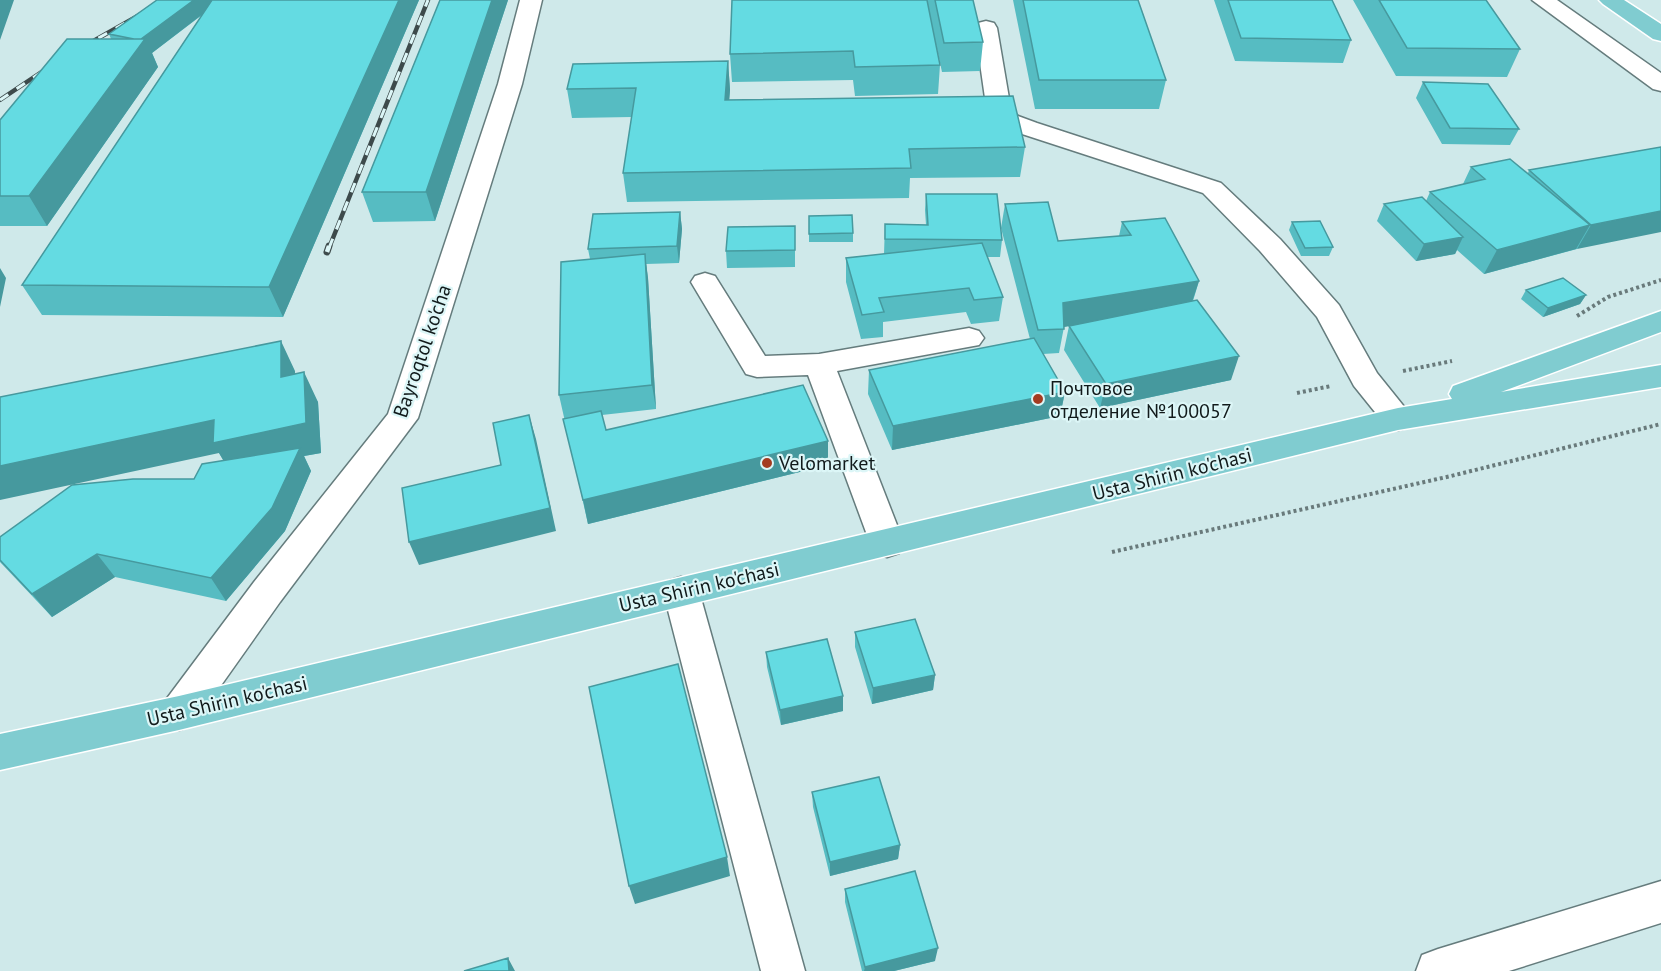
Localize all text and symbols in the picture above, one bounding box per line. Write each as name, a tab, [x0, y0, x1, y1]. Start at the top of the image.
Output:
street label: Bayroqtol ko'cha	[387, 281, 457, 421]
place label: Почтовое отделение №100057	[1050, 375, 1232, 424]
marker: Почтовое отделение №100057	[1031, 392, 1045, 406]
street label: Usta Shirin ko'chasi	[1089, 442, 1255, 506]
place label: Velomarket	[778, 450, 875, 476]
marker: Velomarket	[760, 456, 774, 470]
street label: Usta Shirin ko'chasi	[616, 556, 782, 618]
street label: Usta Shirin ko'chasi	[144, 670, 310, 732]

